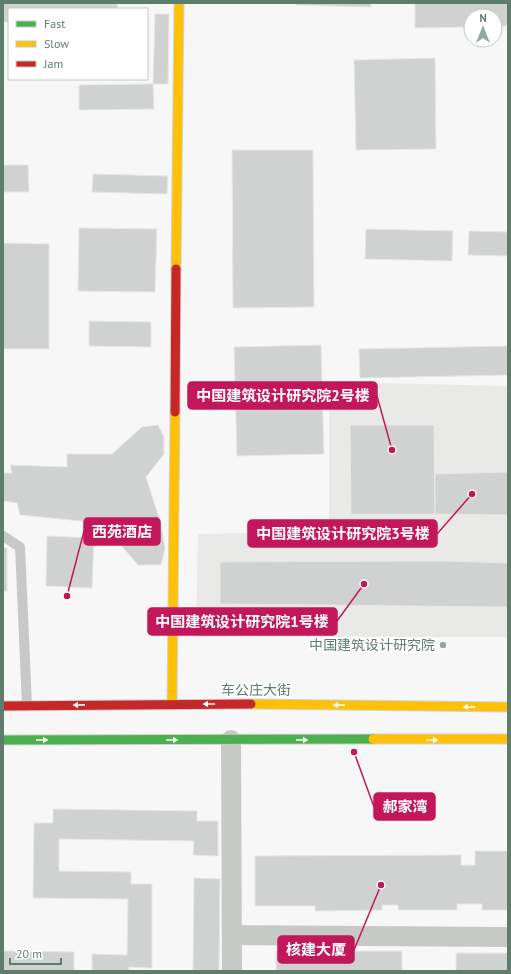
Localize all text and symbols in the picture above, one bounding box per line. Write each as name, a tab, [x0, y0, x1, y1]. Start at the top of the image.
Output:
legend	[8, 8, 148, 80]
north arrow	[463, 8, 503, 48]
text: N	[479, 11, 487, 25]
text: Fast	[44, 16, 65, 31]
text: Slow	[44, 36, 69, 51]
text: Jam	[43, 56, 63, 71]
callout: 中国建筑设计研究院2号楼	[188, 382, 377, 409]
text: 中国建筑设计研究院2号楼	[196, 386, 370, 405]
callout: 西苑酒店	[84, 518, 160, 545]
callout: 中国建筑设计研究院3号楼	[248, 520, 437, 547]
text: 西苑酒店	[92, 522, 152, 541]
text: 中国建筑设计研究院3号楼	[256, 524, 430, 543]
callout: 中国建筑设计研究院1号楼	[148, 608, 337, 635]
text: 中国建筑设计研究院1号楼	[155, 612, 329, 631]
place label: 中国建筑设计研究院	[309, 636, 435, 654]
marker: 中国建筑设计研究院	[438, 640, 448, 650]
street label: 车公庄大街	[221, 681, 291, 699]
one-way arrow	[202, 701, 215, 707]
one-way arrow	[72, 702, 85, 708]
one-way arrow	[332, 702, 345, 708]
one-way arrow	[462, 704, 475, 710]
one-way arrow	[36, 737, 49, 743]
one-way arrow	[166, 737, 179, 743]
one-way arrow	[296, 737, 309, 743]
one-way arrow	[426, 737, 439, 743]
callout: 郝家湾	[374, 793, 435, 820]
text: 郝家湾	[382, 797, 428, 816]
callout: 核建大厦	[278, 936, 354, 963]
scale bar	[10, 940, 61, 966]
text: 核建大厦	[286, 940, 346, 959]
text: 20 m	[16, 946, 42, 961]

